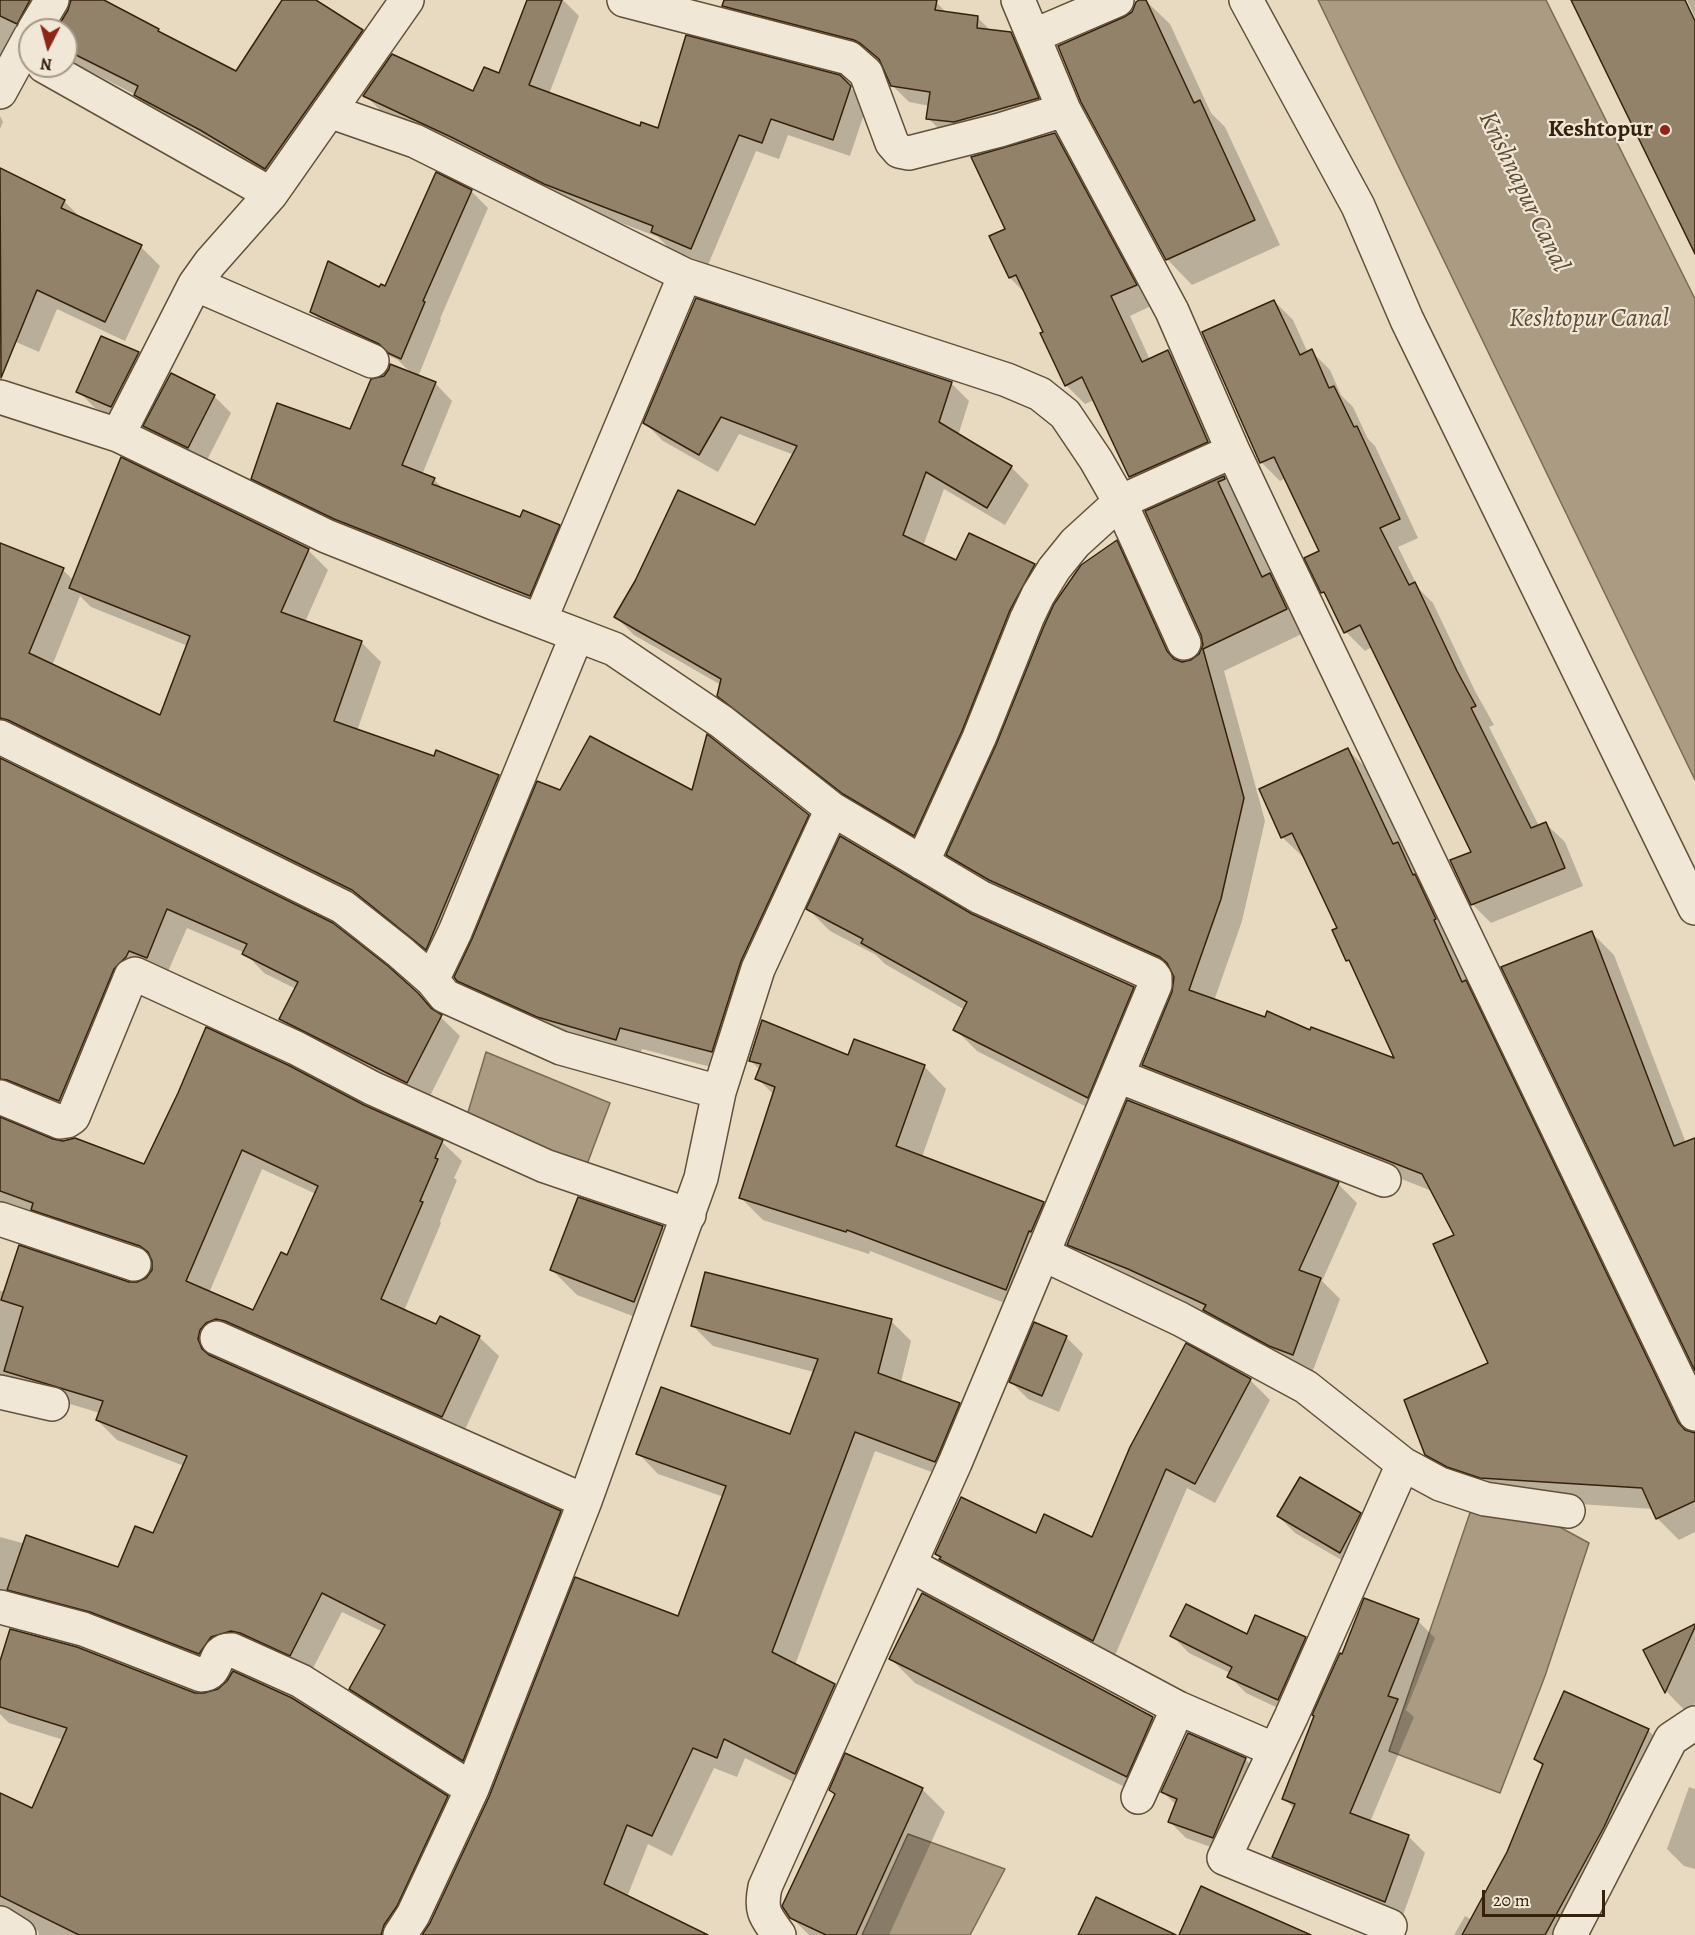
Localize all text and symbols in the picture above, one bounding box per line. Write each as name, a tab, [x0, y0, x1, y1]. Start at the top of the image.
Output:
north arrow	[18, 18, 78, 78]
text: N	[39, 52, 53, 75]
water label: Krishnapur Canal	[1471, 107, 1575, 277]
place label: Keshtopur	[1548, 116, 1653, 144]
marker: Keshtopur	[1658, 123, 1672, 137]
water label: Keshtopur Canal	[1509, 304, 1669, 336]
scale bar	[1485, 1878, 1608, 1916]
text: 20 m	[1493, 1888, 1530, 1912]

